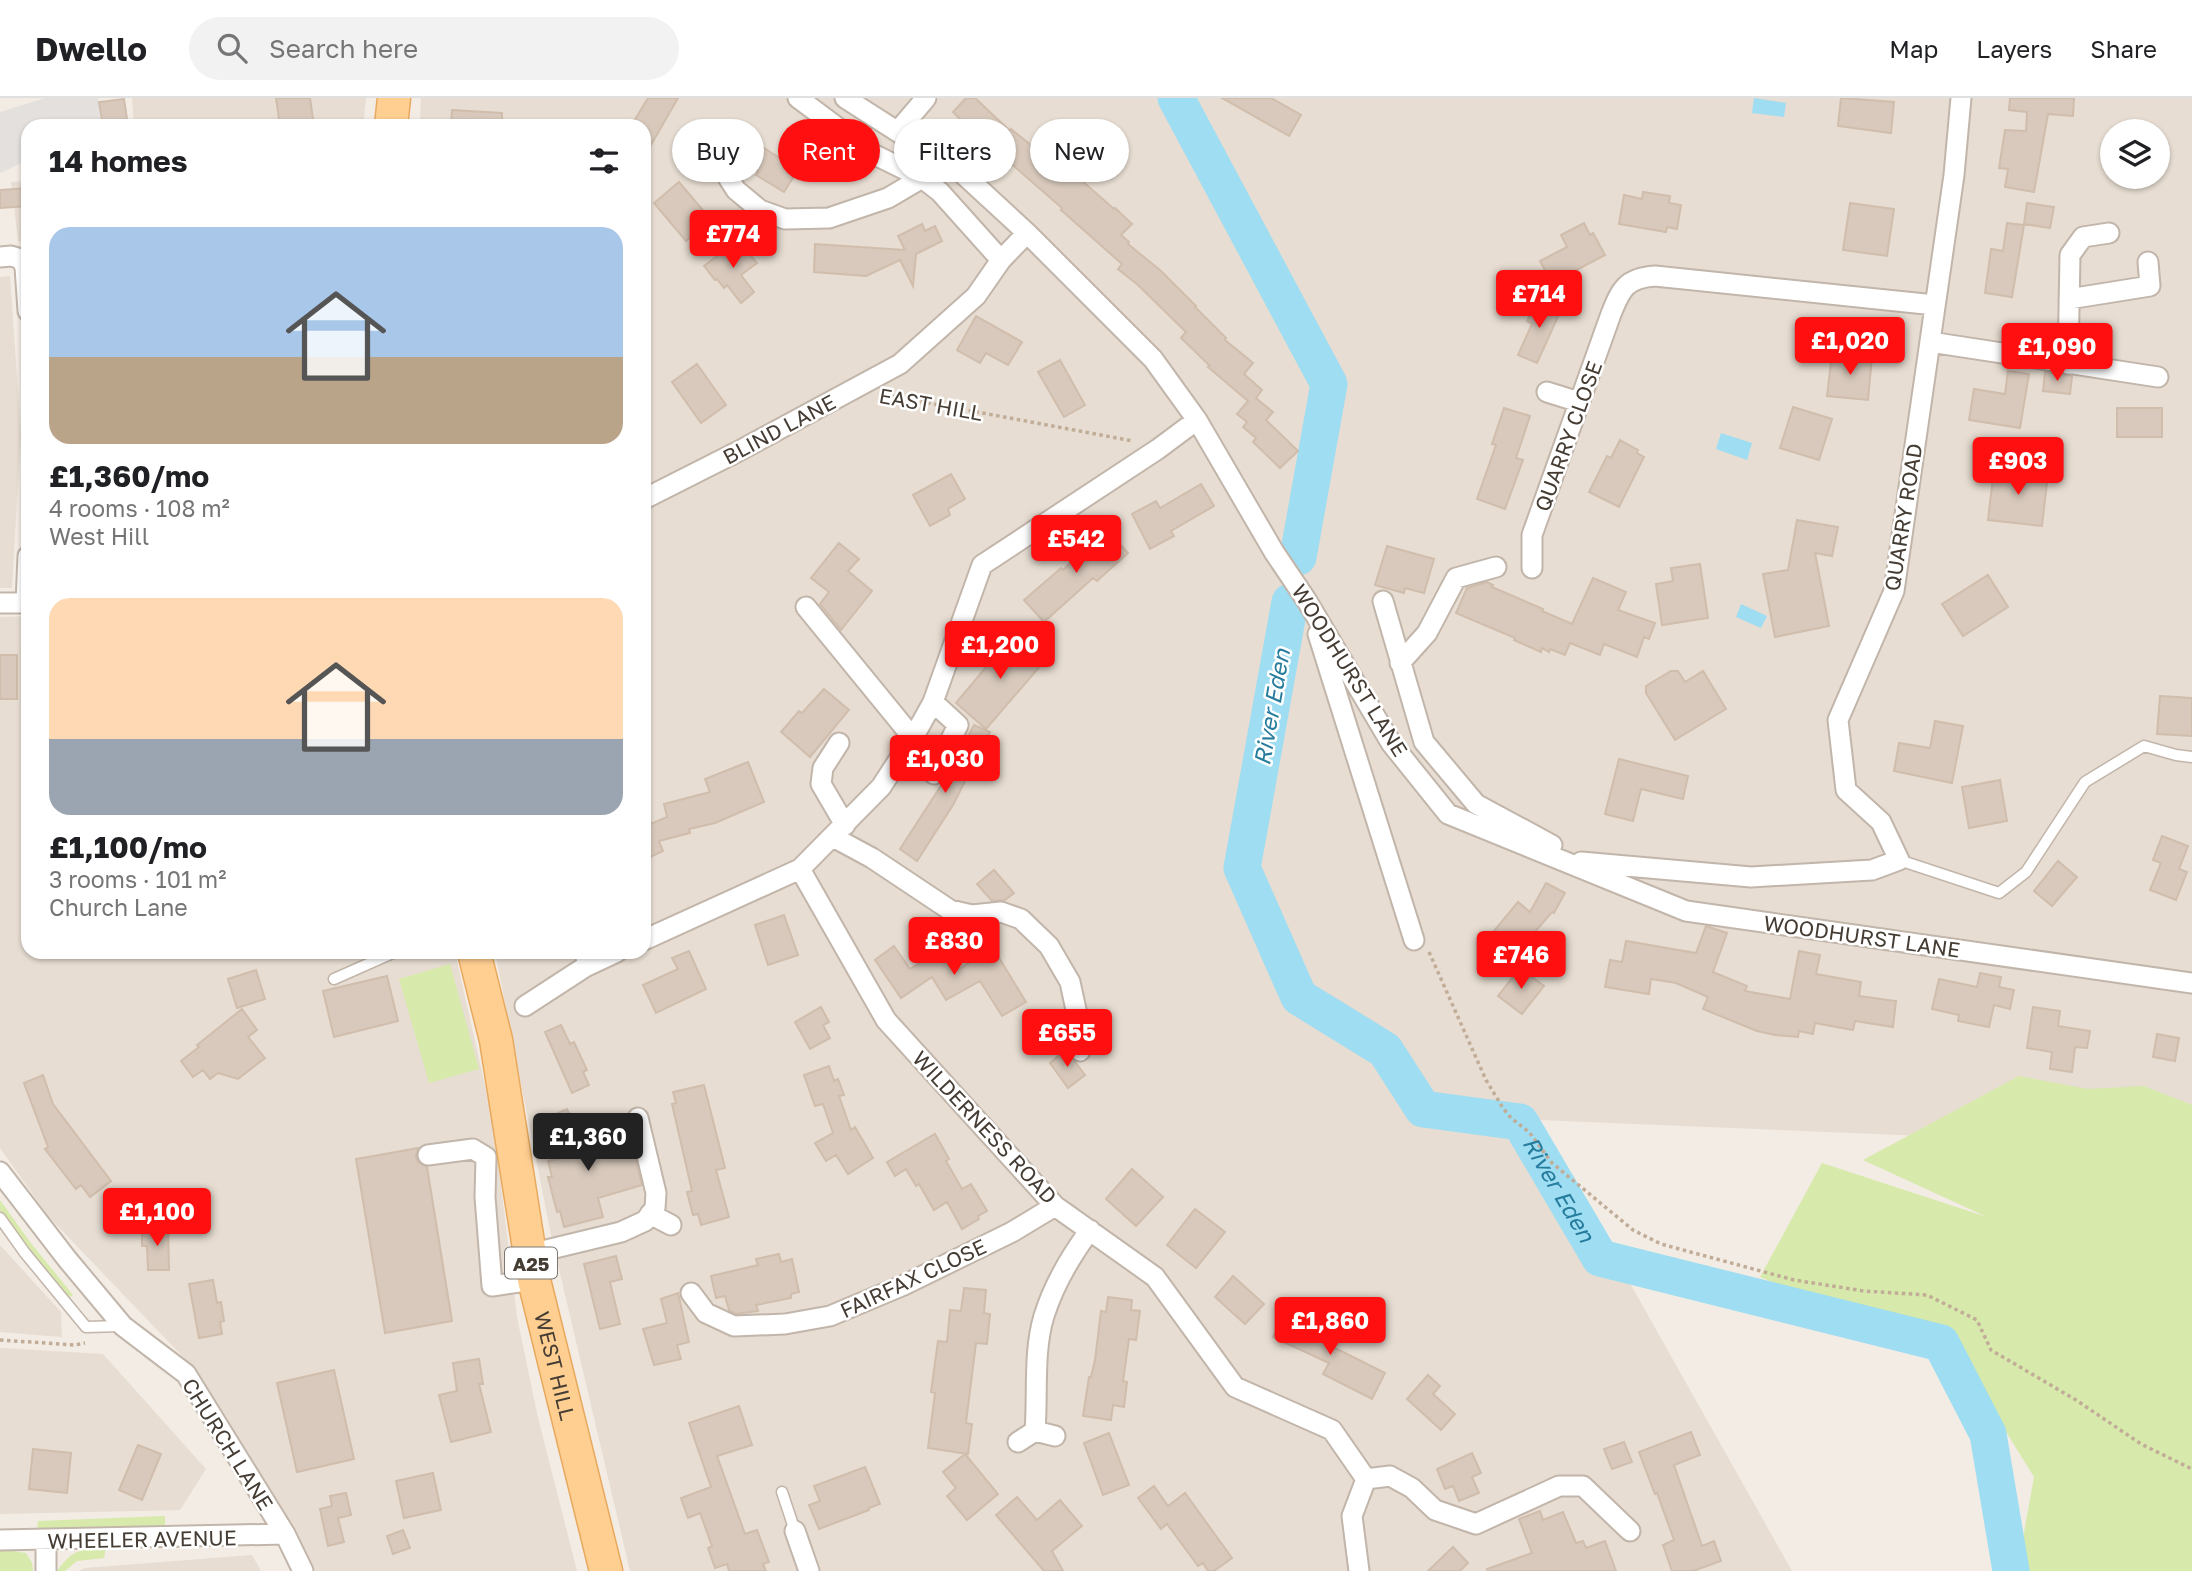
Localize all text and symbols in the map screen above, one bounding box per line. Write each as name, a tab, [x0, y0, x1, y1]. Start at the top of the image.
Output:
search box	[189, 17, 679, 80]
text: Dwello	[35, 29, 147, 68]
icon: search	[213, 29, 251, 67]
text: Search here	[269, 33, 418, 64]
text: Map	[1889, 34, 1938, 63]
text: Layers	[1976, 34, 2052, 63]
text: Share	[2090, 34, 2157, 63]
chip: Buy	[672, 119, 764, 182]
chip: Rent	[778, 119, 880, 182]
chip: Filters	[894, 119, 1016, 182]
chip: New	[1030, 119, 1129, 182]
map controls	[2100, 119, 2170, 189]
button: layers	[2100, 119, 2170, 189]
icon: filters	[585, 142, 623, 180]
text: 14 homes	[49, 143, 188, 179]
pin: £774	[692, 211, 774, 270]
text: £774	[706, 219, 760, 247]
pin: £714	[1498, 271, 1580, 330]
icon: home	[273, 273, 399, 399]
text: £714	[1512, 279, 1566, 307]
pin: £1,020	[1793, 317, 1907, 377]
pin: £1,090	[2000, 324, 2114, 383]
text: £1,020	[1811, 326, 1889, 354]
text: £1,090	[2018, 332, 2096, 360]
street label: QUARRY CLOSE	[1529, 357, 1607, 515]
street label: EAST HILL	[877, 382, 985, 426]
street label: BLIND LANE	[718, 388, 840, 470]
pin: £903	[1977, 438, 2059, 497]
street label: QUARRY ROAD	[1878, 441, 1928, 593]
text: £903	[1989, 446, 2047, 474]
text: £1,360/mo	[49, 458, 209, 494]
text: 4 rooms · 108 m²	[49, 494, 230, 522]
pin: £542	[1035, 516, 1117, 575]
text: West Hill	[49, 522, 149, 550]
text: £542	[1047, 524, 1105, 552]
street label: WOODHURST LANE	[1286, 579, 1414, 761]
pin: £1,200	[943, 622, 1057, 681]
text: £1,200	[961, 630, 1039, 658]
icon: home	[273, 644, 399, 770]
water label: River Eden	[1247, 646, 1295, 767]
pin: £1,030	[888, 736, 1002, 795]
text: £1,030	[906, 744, 984, 772]
text: £1,100/mo	[49, 829, 207, 865]
text: 3 rooms · 101 m²	[49, 865, 226, 893]
text: Church Lane	[49, 893, 188, 921]
street label: WOODHURST LANE	[1762, 909, 1962, 963]
pin: £830	[913, 918, 995, 977]
text: £830	[925, 926, 983, 954]
pin: £746	[1480, 932, 1562, 991]
text: £746	[1493, 940, 1549, 968]
pin: £655	[1026, 1010, 1108, 1069]
text: £655	[1038, 1018, 1096, 1046]
street label: WILDERNESS ROAD	[907, 1045, 1063, 1209]
pin: £1,360	[531, 1114, 645, 1173]
text: £1,360	[549, 1122, 627, 1150]
water label: River Eden	[1517, 1131, 1602, 1247]
pin: £1,100	[100, 1188, 214, 1248]
text: £1,100	[119, 1197, 195, 1225]
street label: FAIRFAX CLOSE	[836, 1233, 990, 1323]
road number: A25	[505, 1247, 557, 1278]
pin: £1,860	[1273, 1298, 1387, 1357]
text: £1,860	[1291, 1306, 1369, 1334]
street label: WEST HILL	[529, 1309, 581, 1423]
street label: CHURCH LANE	[177, 1373, 279, 1515]
street label: WHEELER AVENUE	[47, 1524, 237, 1554]

